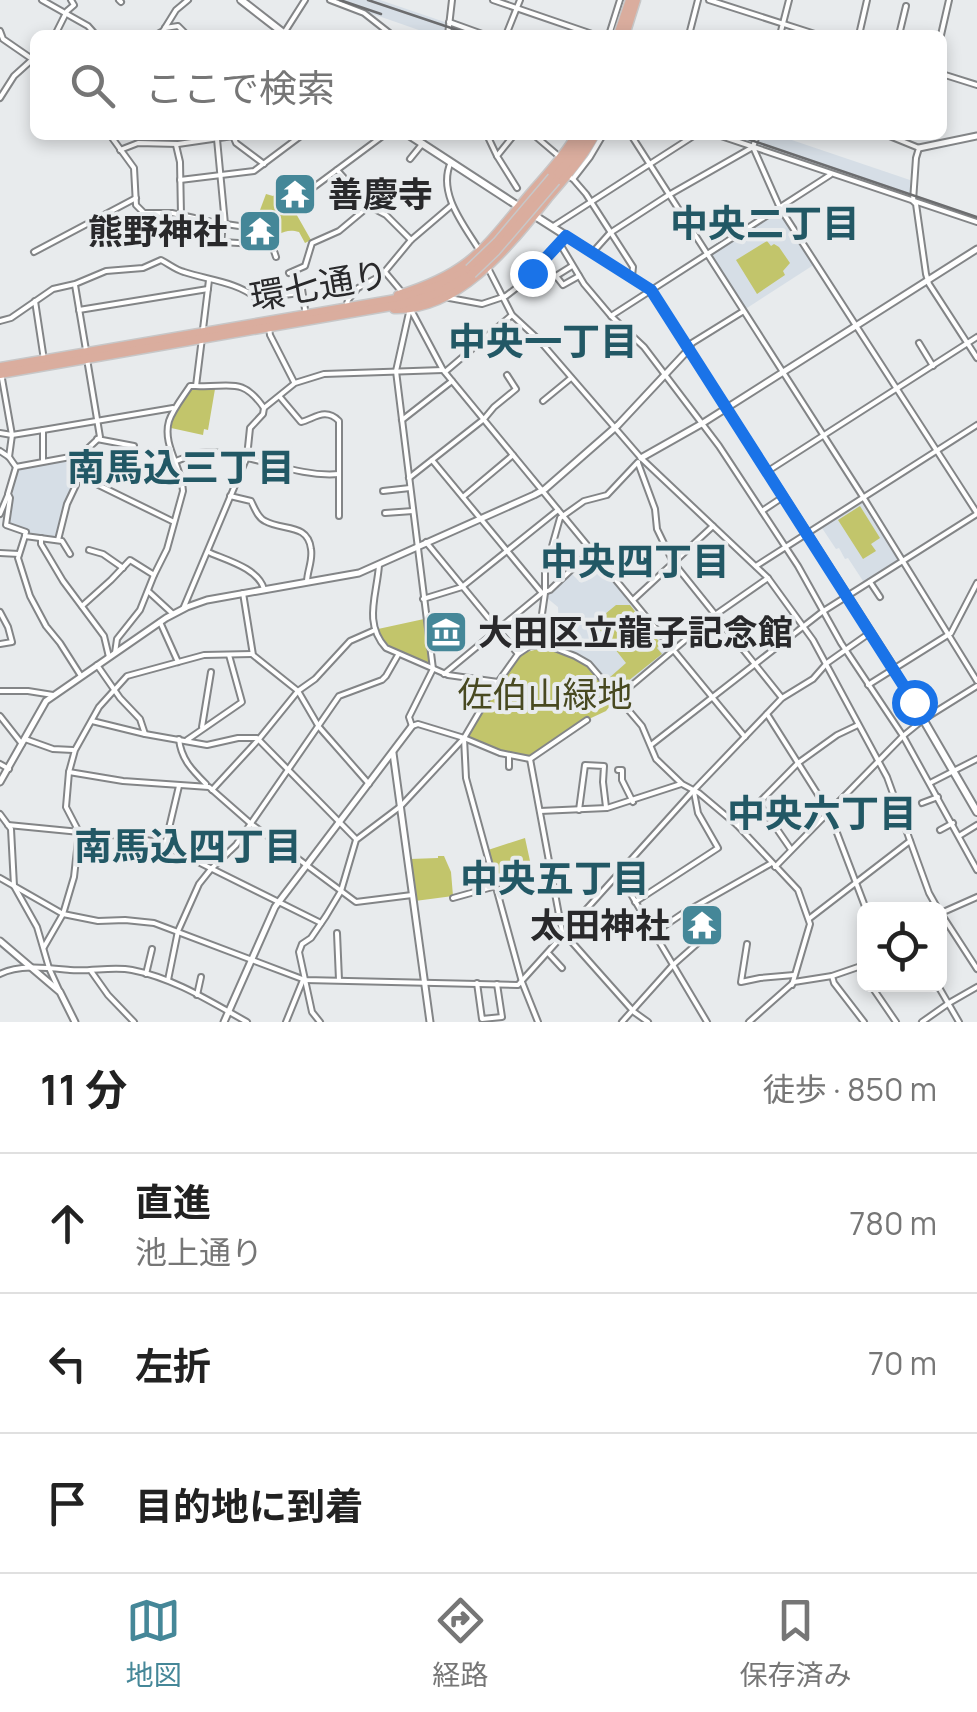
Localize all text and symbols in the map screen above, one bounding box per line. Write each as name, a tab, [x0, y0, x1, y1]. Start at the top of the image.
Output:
search box	[30, 30, 947, 140]
icon: search	[65, 58, 120, 113]
text: ここで検索	[145, 61, 335, 113]
place label: 善慶寺	[328, 170, 433, 218]
temple icon: 善慶寺	[272, 171, 318, 217]
district label: 中央二丁目	[670, 196, 860, 248]
place label: 熊野神社	[88, 207, 228, 255]
temple icon: 熊野神社	[237, 208, 283, 254]
street label: 環七通り	[246, 249, 392, 321]
route end	[510, 251, 556, 297]
district label: 中央一丁目	[448, 314, 638, 366]
district label: 南馬込三丁目	[67, 440, 295, 492]
district label: 中央四丁目	[540, 534, 730, 586]
place label: 大田区立龍子記念館	[478, 608, 793, 656]
museum icon: 大田区立龍子記念館	[423, 609, 469, 655]
park label: 佐伯山緑地	[457, 670, 633, 718]
route start	[892, 680, 938, 726]
district label: 中央六丁目	[727, 786, 917, 838]
district label: 南馬込四丁目	[74, 819, 302, 871]
district label: 中央五丁目	[460, 851, 650, 903]
place label: 太田神社	[530, 901, 670, 949]
temple icon: 太田神社	[679, 902, 725, 948]
map controls	[857, 902, 947, 992]
button: locate	[857, 902, 947, 992]
text: 11 分	[40, 1060, 127, 1118]
text: 徒歩 · 850 m	[763, 1067, 937, 1111]
text: 直進	[135, 1175, 211, 1227]
icon: ahead	[40, 1196, 95, 1251]
text: 780 m	[849, 1201, 937, 1245]
text: 池上通り	[135, 1230, 263, 1274]
icon: left	[40, 1336, 95, 1391]
text: 左折	[135, 1339, 211, 1391]
text: 70 m	[868, 1341, 937, 1385]
icon: arrive	[40, 1476, 95, 1531]
text: 目的地に到着	[135, 1479, 363, 1531]
tab: 地図	[125, 1593, 182, 1693]
tab: 経路	[432, 1593, 489, 1693]
tab: 保存済み	[739, 1593, 852, 1693]

